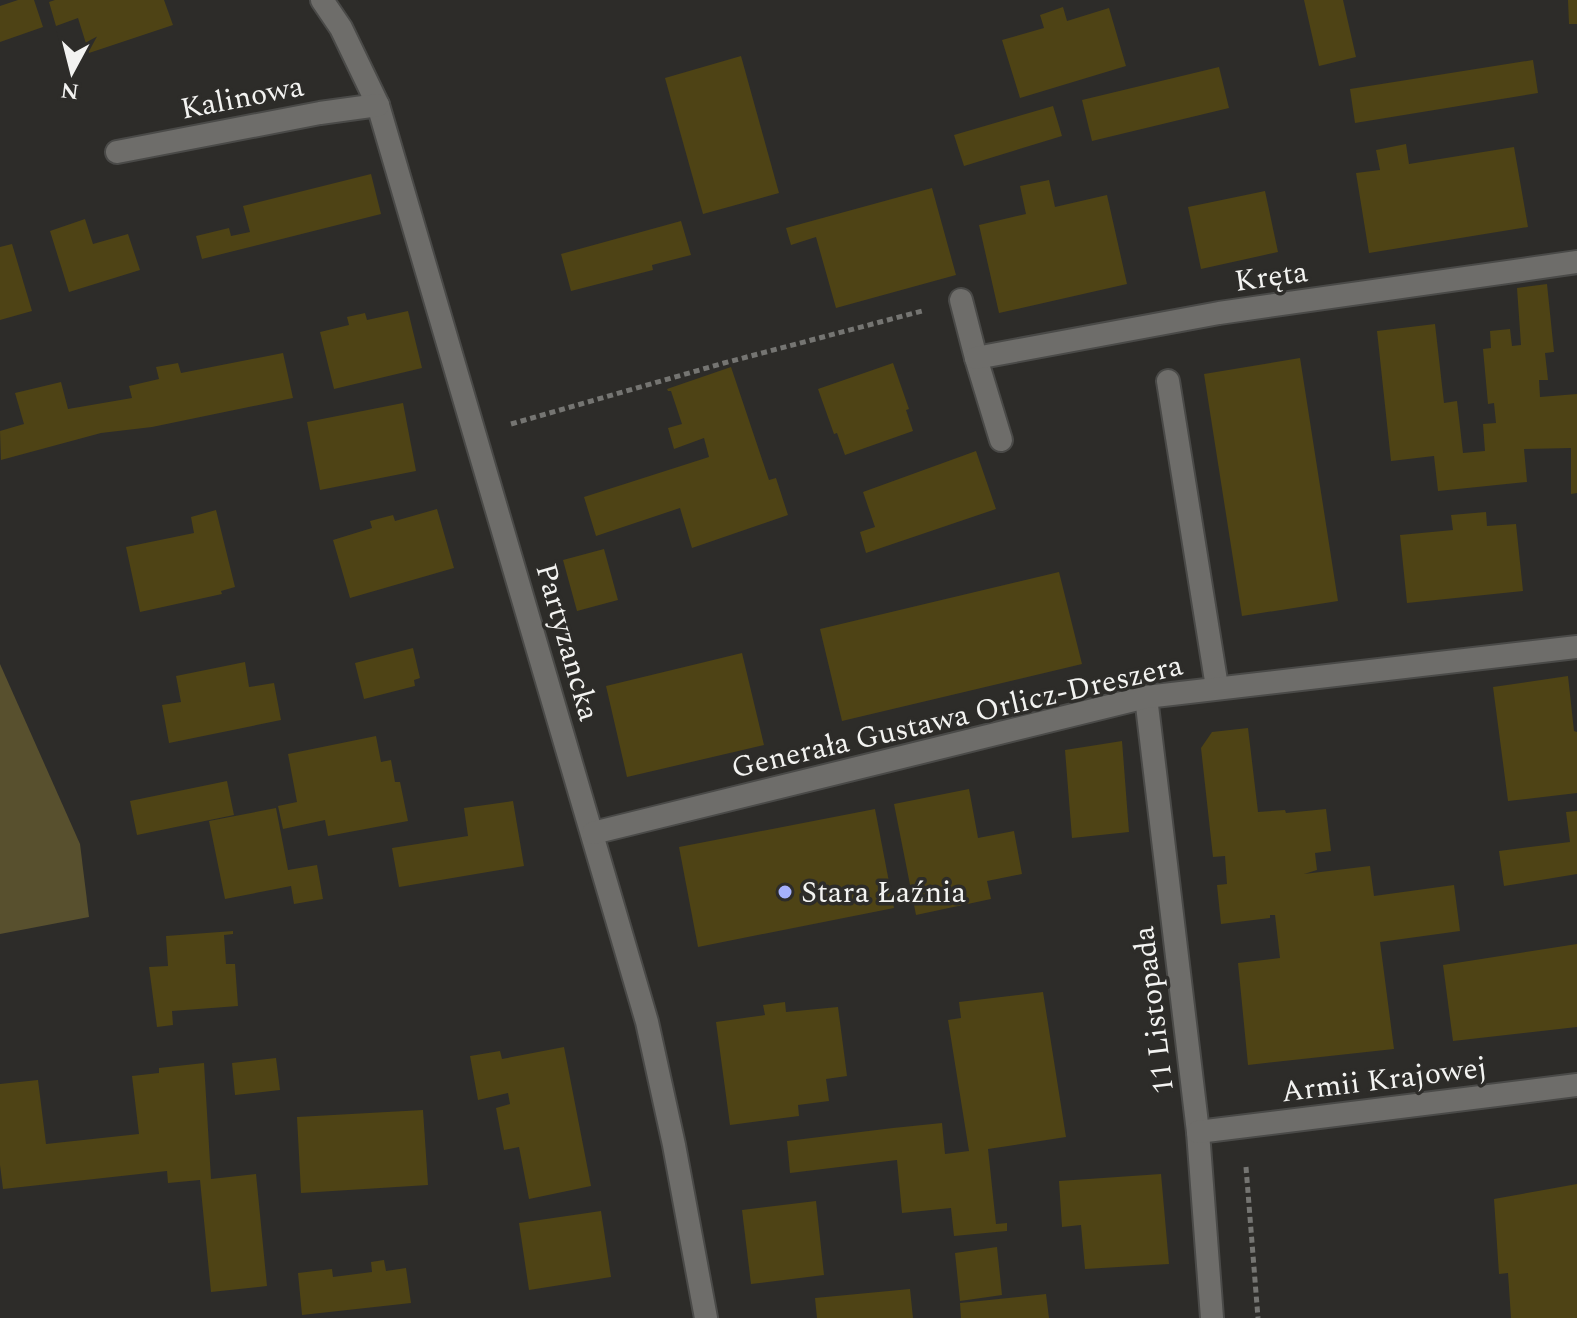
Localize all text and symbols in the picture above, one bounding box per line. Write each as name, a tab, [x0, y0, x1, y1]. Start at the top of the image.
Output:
north arrow	[32, 32, 112, 112]
street label: Kalinowa	[177, 63, 308, 132]
text: N	[59, 73, 81, 108]
street label: Kręta	[1232, 249, 1311, 305]
street label: Partyzancka	[523, 558, 612, 727]
street label: Generała Gustawa Orlicz-Dreszera	[727, 643, 1188, 791]
place label: Stara Łaźnia	[801, 870, 966, 916]
marker: Stara Łaźnia	[776, 883, 794, 901]
street label: 11 Listopada	[1121, 923, 1187, 1096]
street label: Armii Krajowej	[1279, 1045, 1490, 1115]

